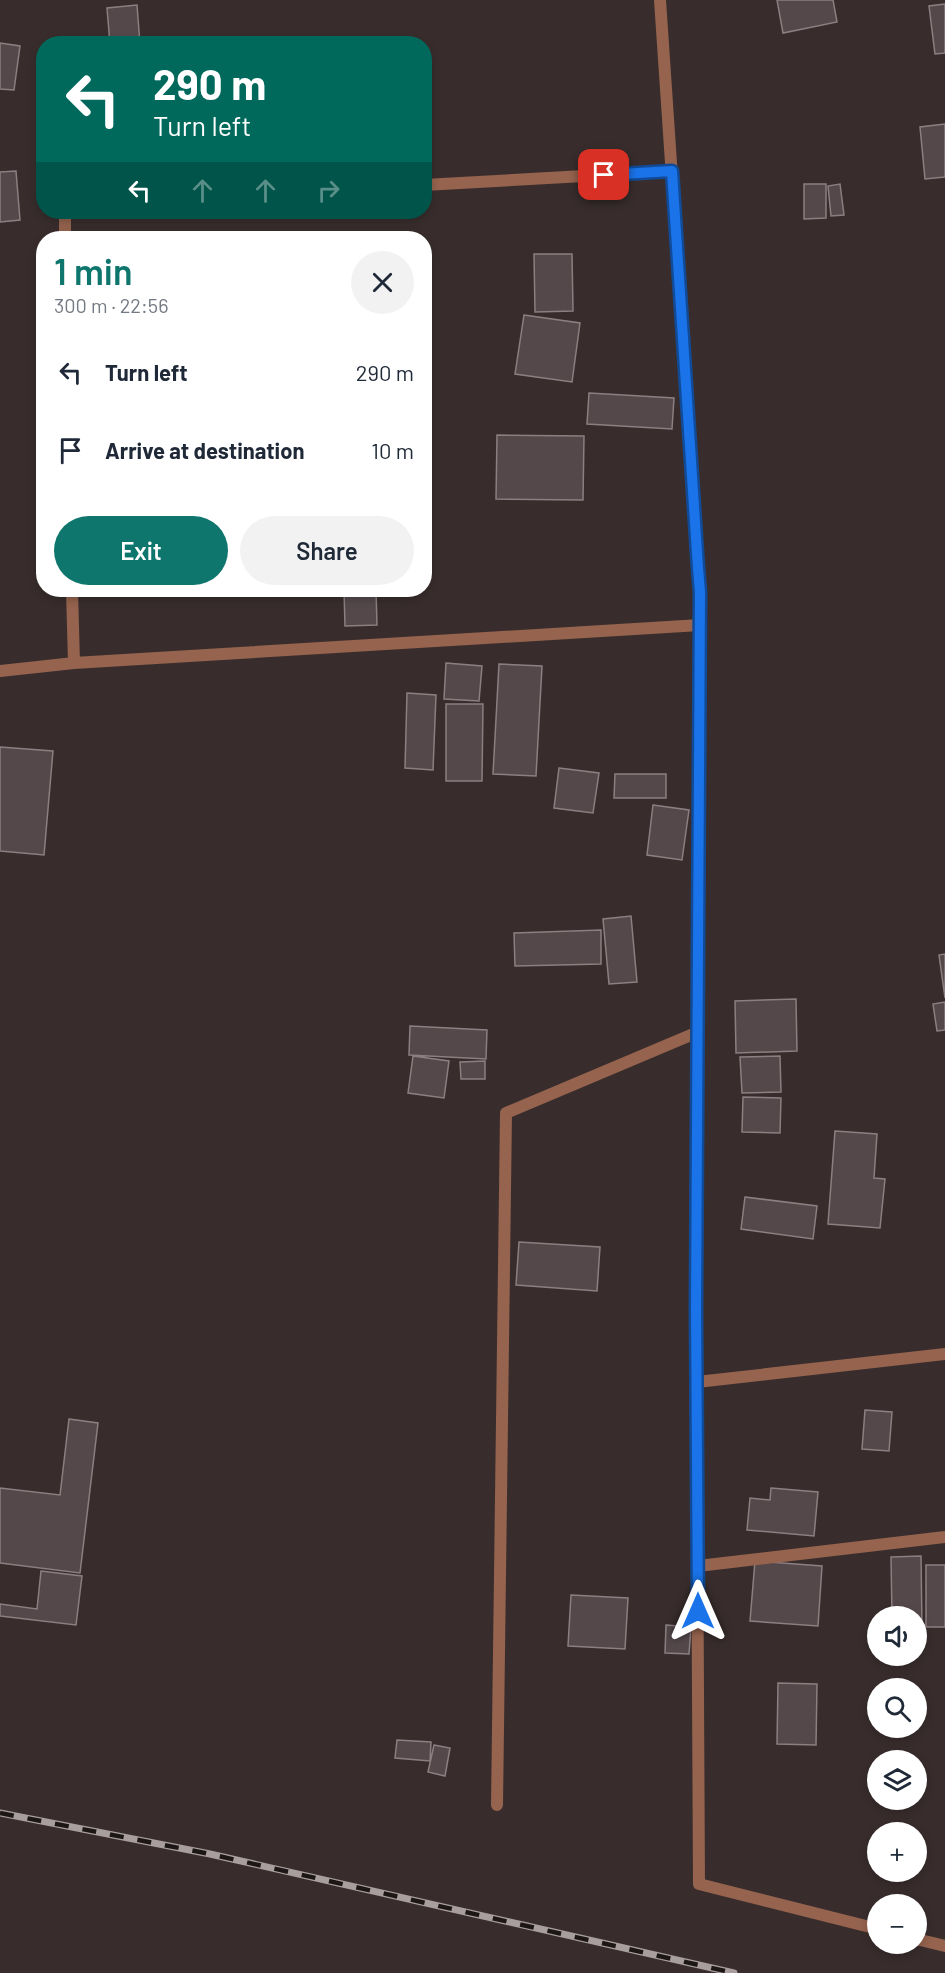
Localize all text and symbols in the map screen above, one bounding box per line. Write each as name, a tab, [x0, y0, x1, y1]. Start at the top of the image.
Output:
text: 290 m	[153, 58, 266, 108]
icon: left	[54, 60, 132, 138]
text: Turn left	[153, 109, 251, 141]
pin	[578, 149, 629, 200]
icon: arrive	[587, 158, 620, 191]
icon: left	[123, 174, 156, 207]
icon: ahead	[186, 174, 219, 207]
icon: ahead	[249, 174, 282, 207]
icon: right	[312, 174, 345, 207]
text: 1 min	[54, 249, 133, 292]
button: close	[351, 251, 414, 314]
text: 300 m · 22:56	[54, 293, 168, 317]
icon: left	[54, 356, 87, 389]
text: Turn left	[105, 359, 188, 385]
text: 290 m	[356, 359, 414, 385]
icon: arrive	[54, 434, 87, 467]
text: Arrive at destination	[105, 437, 304, 463]
text: 10 m	[371, 437, 414, 463]
button: Exit	[54, 516, 228, 585]
button: Share	[240, 516, 414, 585]
position arrow	[666, 1579, 730, 1643]
map controls	[867, 1606, 927, 1954]
button: sound	[867, 1606, 927, 1666]
button: search	[867, 1678, 927, 1738]
button: layers	[867, 1750, 927, 1810]
button: +	[867, 1822, 927, 1882]
button: −	[867, 1894, 927, 1954]

